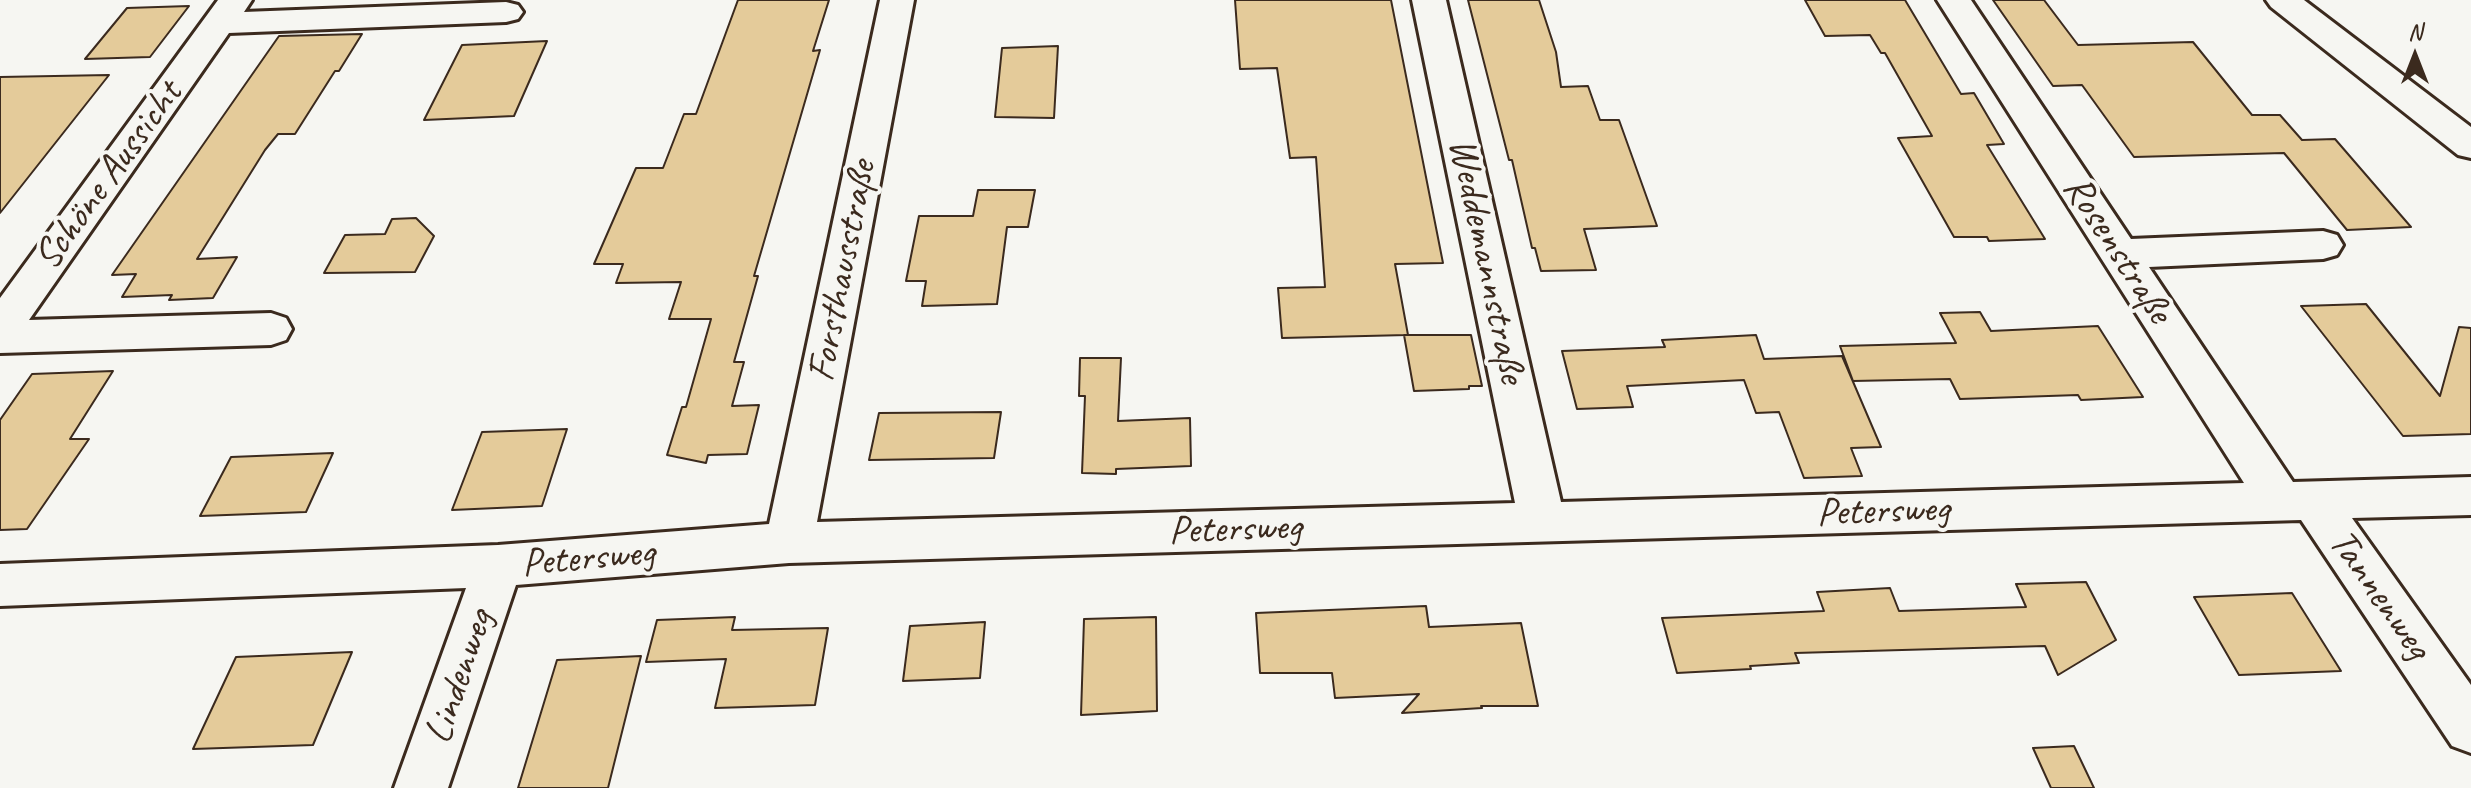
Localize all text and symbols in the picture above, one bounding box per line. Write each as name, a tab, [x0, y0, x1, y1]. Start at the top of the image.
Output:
north arrow	[2375, 16, 2455, 96]
text: N	[2408, 18, 2422, 46]
street label: Schöne Aussicht	[24, 72, 194, 280]
street label: Weddemannstraße	[1437, 134, 1535, 388]
street label: Forsthausstraße	[798, 157, 888, 385]
street label: Rosenstraße	[2052, 167, 2182, 333]
street label: Petersweg	[1816, 486, 1950, 538]
street label: Petersweg	[1168, 504, 1302, 556]
street label: Tannenweg	[2317, 521, 2441, 669]
street label: Petersweg	[520, 529, 656, 589]
street label: Lindenweg	[415, 604, 505, 750]

